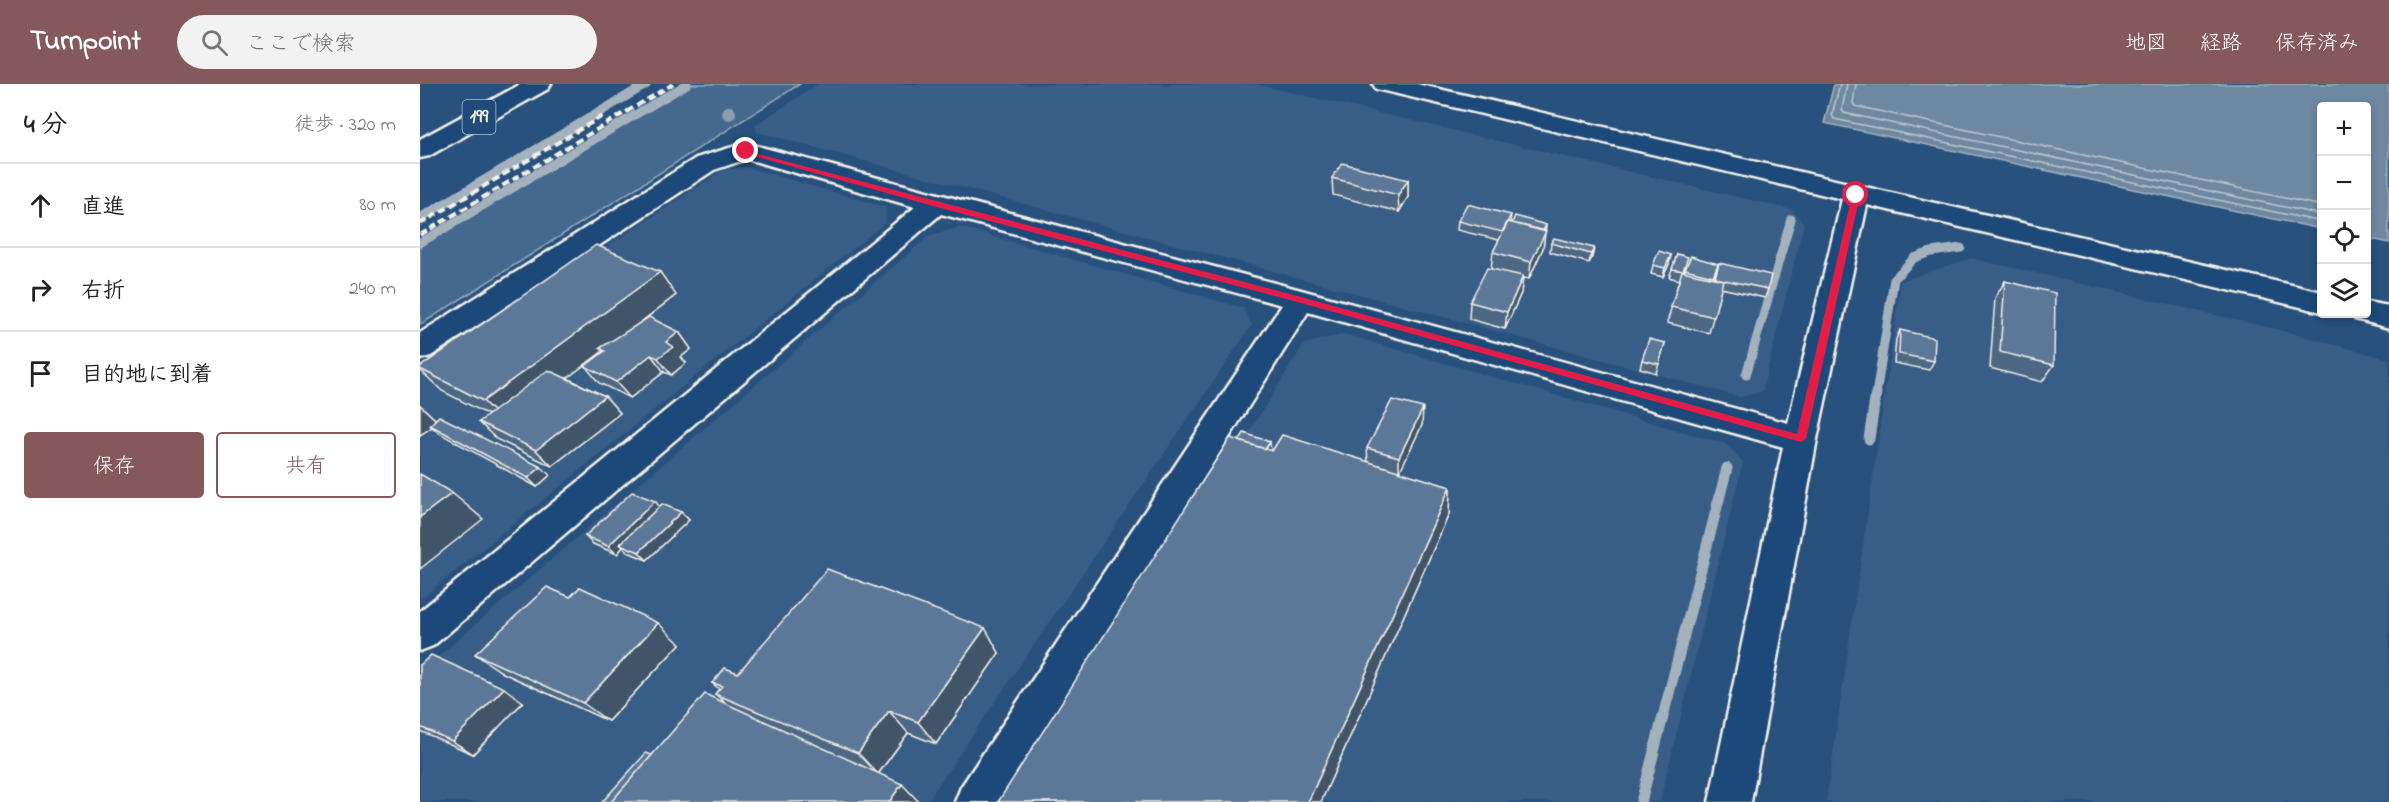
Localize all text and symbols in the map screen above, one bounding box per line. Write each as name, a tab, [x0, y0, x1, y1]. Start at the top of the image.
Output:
search box	[177, 15, 597, 69]
text: Turnpoint	[30, 22, 141, 63]
icon: search	[198, 26, 231, 59]
text: ここで検索	[246, 29, 356, 61]
text: 地図	[2125, 29, 2167, 59]
text: 経路	[2200, 29, 2242, 59]
text: 保存済み	[2275, 29, 2359, 59]
road number: 199	[462, 100, 496, 134]
map controls	[2317, 102, 2371, 318]
button: +	[2317, 102, 2371, 156]
text: 4 分	[24, 107, 67, 145]
text: 徒歩 · 320 m	[294, 111, 396, 140]
route end	[732, 137, 758, 163]
button: −	[2317, 156, 2371, 210]
route start	[1842, 181, 1868, 207]
icon: ahead	[24, 189, 57, 222]
text: 80 m	[359, 191, 396, 220]
text: 直進	[81, 192, 125, 224]
button: locate	[2317, 210, 2371, 264]
button: layers	[2317, 264, 2371, 318]
icon: right	[24, 273, 57, 306]
text: 240 m	[349, 275, 396, 304]
text: 右折	[81, 276, 125, 308]
icon: arrive	[24, 357, 57, 390]
text: 目的地に到着	[81, 360, 213, 392]
button: 保存	[24, 432, 204, 498]
button: 共有	[216, 432, 396, 498]

